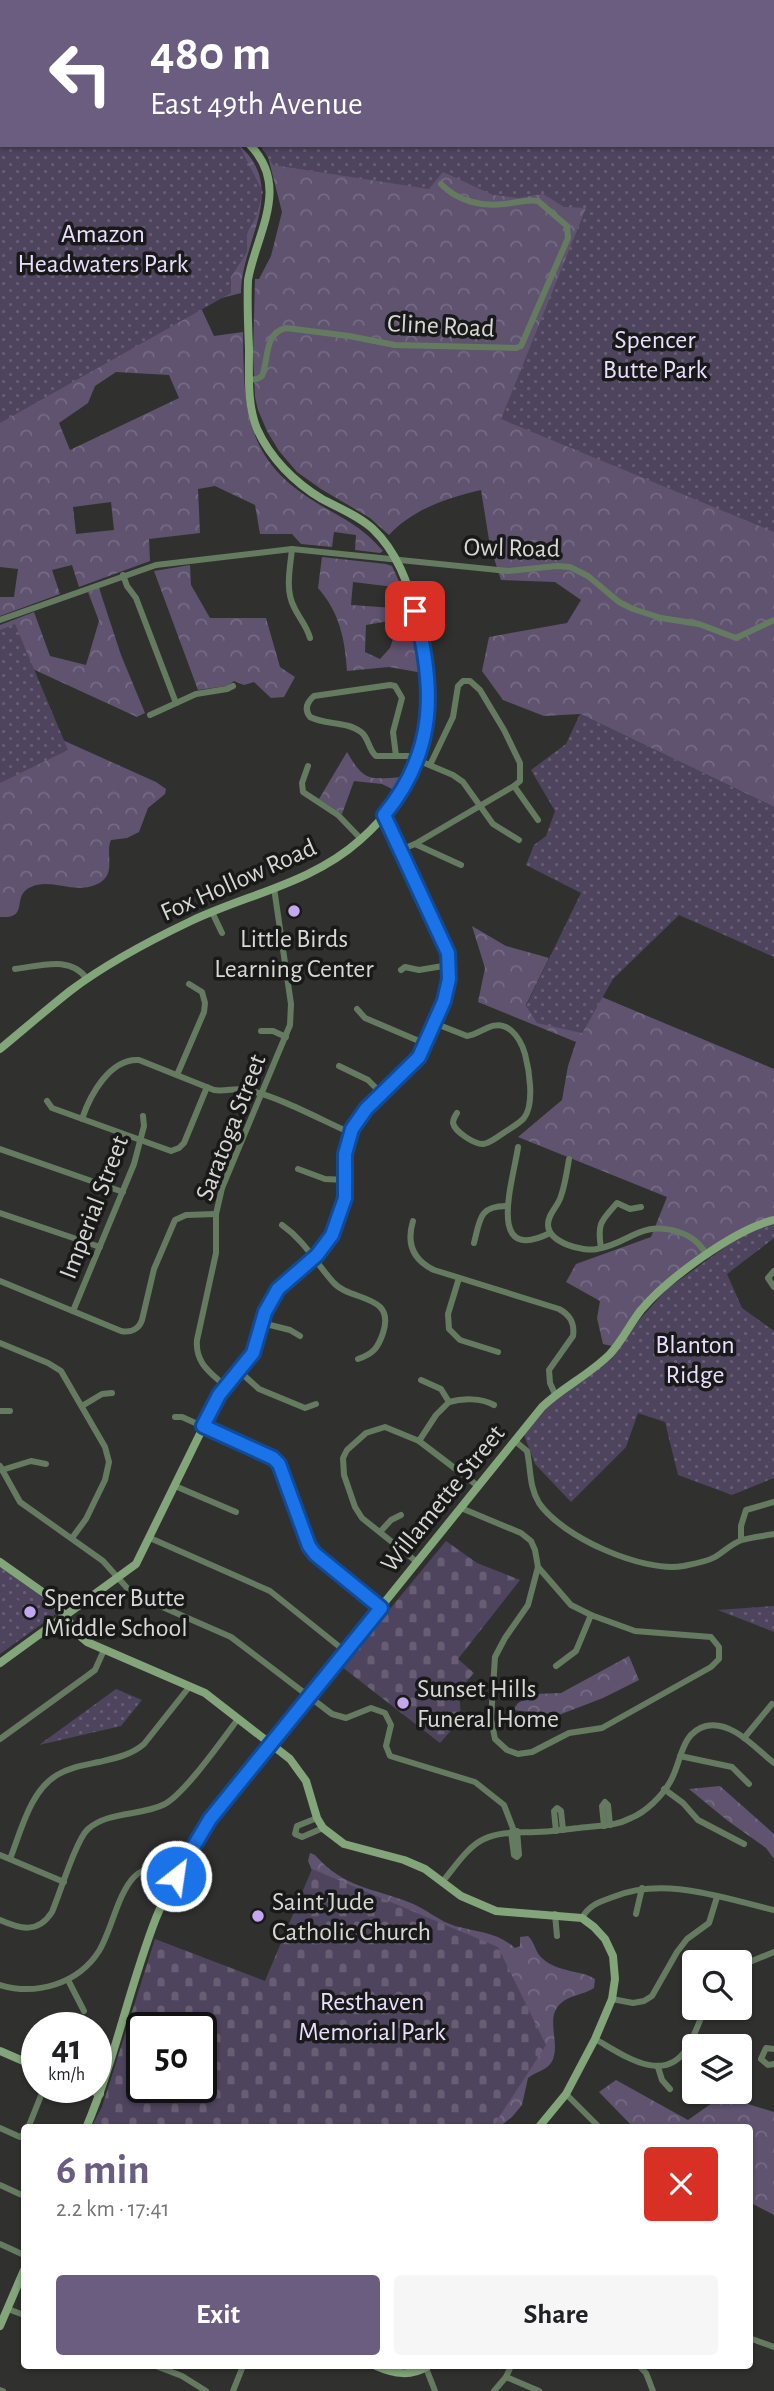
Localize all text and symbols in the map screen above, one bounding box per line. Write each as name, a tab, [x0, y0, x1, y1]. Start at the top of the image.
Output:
icon: left	[35, 28, 126, 119]
text: 480 m	[150, 30, 271, 79]
text: East 49th Avenue	[150, 88, 363, 120]
park label: Amazon Headwaters Park	[18, 221, 189, 277]
street label: Cline Road	[387, 310, 495, 342]
park label: Spencer Butte Park	[603, 327, 707, 383]
street label: Owl Road	[464, 534, 560, 562]
pin	[385, 581, 445, 641]
icon: arrive	[396, 592, 434, 630]
street label: Fox Hollow Road	[157, 834, 320, 926]
marker: Little Birds Learning Center	[286, 903, 302, 919]
place label: Little Birds Learning Center	[214, 926, 374, 982]
street label: Saratoga Street	[191, 1051, 271, 1204]
street label: Imperial Street	[55, 1132, 133, 1283]
park label: Blanton Ridge	[655, 1332, 735, 1388]
street label: Willamette Street	[376, 1420, 510, 1577]
place label: Spencer Butte Middle School	[44, 1585, 188, 1641]
marker: Spencer Butte Middle School	[22, 1604, 38, 1620]
place label: Sunset Hills Funeral Home	[417, 1676, 559, 1732]
marker: Sunset Hills Funeral Home	[395, 1695, 411, 1711]
position arrow	[139, 1839, 213, 1913]
place label: Saint Jude Catholic Church	[272, 1889, 431, 1945]
marker: Saint Jude Catholic Church	[250, 1908, 266, 1924]
map controls	[682, 1950, 752, 2104]
button: search	[682, 1950, 752, 2020]
park label: Resthaven Memorial Park	[298, 1989, 446, 2045]
speed limit sign: 50	[126, 2012, 217, 2103]
text: 41	[51, 2031, 82, 2066]
button: layers	[682, 2034, 752, 2104]
text: km/h	[48, 2066, 85, 2084]
button: close	[644, 2147, 718, 2221]
text: 6 min	[56, 2149, 150, 2191]
text: 2.2 km · 17:41	[56, 2198, 169, 2221]
button: Exit	[56, 2275, 380, 2355]
button: Share	[394, 2275, 718, 2355]

